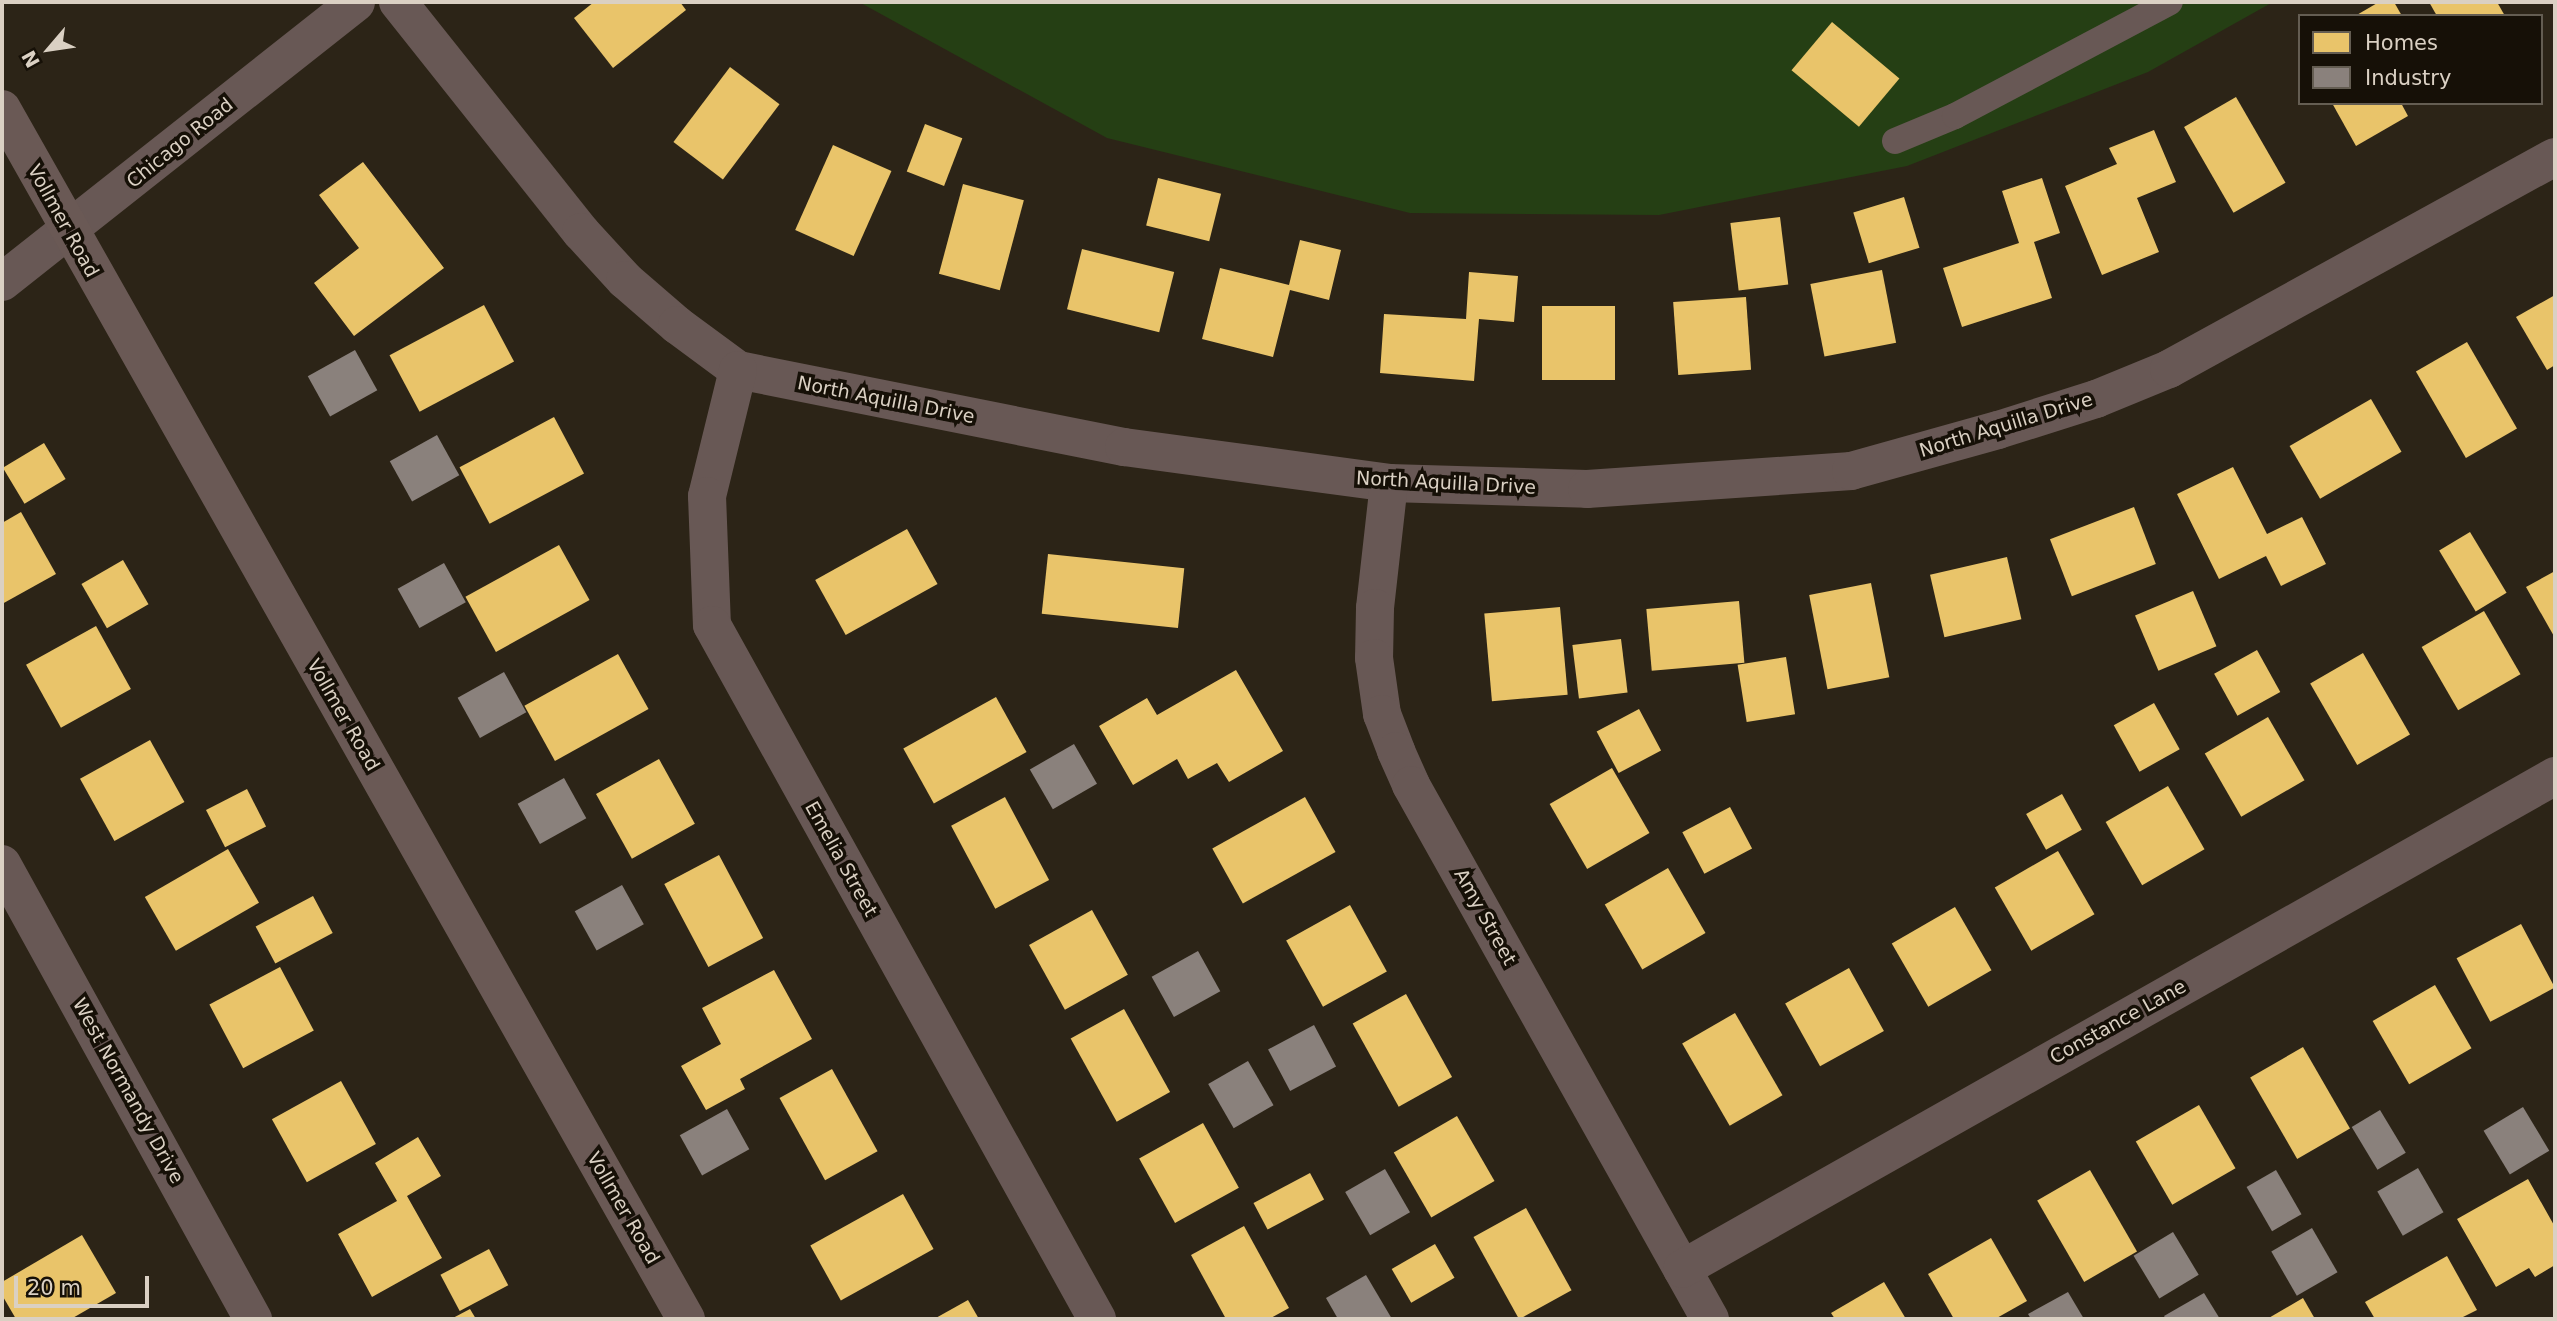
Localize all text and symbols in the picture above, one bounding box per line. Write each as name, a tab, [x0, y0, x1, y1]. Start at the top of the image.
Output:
north arrow	[14, 14, 84, 84]
legend	[2298, 14, 2543, 105]
text: Homes	[2365, 31, 2438, 55]
text: N	[17, 47, 44, 71]
text: Industry	[2365, 66, 2451, 90]
street label: Chicago Road	[122, 93, 238, 193]
street label: Vollmer Road	[23, 161, 103, 281]
street label: North Aquilla Drive	[795, 372, 977, 428]
street label: North Aquilla Drive	[1917, 388, 2095, 462]
street label: North Aquilla Drive	[1355, 467, 1537, 499]
street label: Vollmer Road	[302, 655, 384, 775]
street label: Emelia Street	[800, 797, 882, 921]
street label: Amy Street	[1449, 865, 1521, 969]
street label: Constance Lane	[2046, 975, 2190, 1069]
street label: West Normandy Drive	[68, 994, 188, 1188]
street label: Vollmer Road	[582, 1148, 664, 1268]
scale bar	[18, 1262, 152, 1306]
text: 20 m	[27, 1276, 81, 1300]

